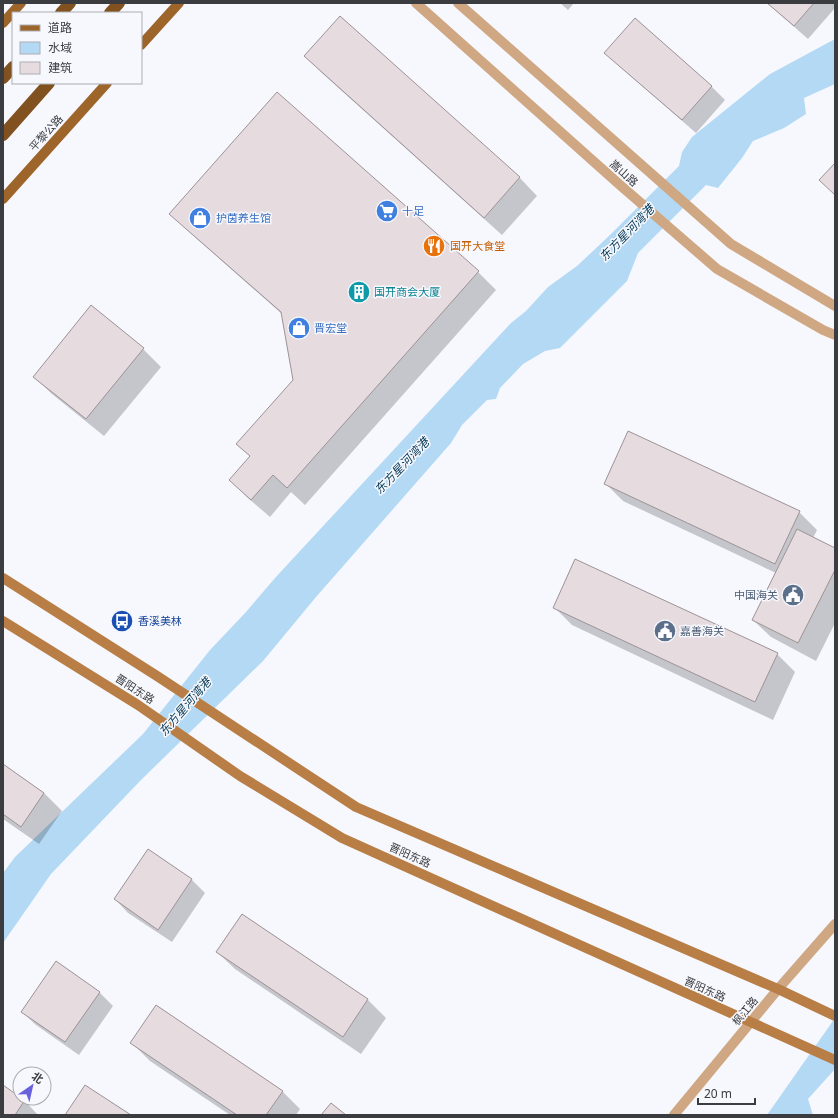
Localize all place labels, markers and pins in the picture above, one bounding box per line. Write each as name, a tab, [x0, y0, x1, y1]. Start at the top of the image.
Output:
supermarket icon: 十足	[374, 198, 400, 224]
place label: 十足	[402, 203, 424, 218]
shop icon: 护茵养生馆	[187, 205, 213, 231]
place label: 护茵养生馆	[216, 210, 271, 225]
restaurant icon: 国开大食堂	[421, 233, 447, 259]
place label: 国开大食堂	[450, 238, 505, 253]
building icon: 国开商会大厦	[346, 279, 372, 305]
place label: 国开商会大厦	[374, 284, 440, 299]
shop icon: 晋宏堂	[286, 315, 312, 341]
place label: 晋宏堂	[314, 320, 347, 335]
public building icon: 中国海关	[780, 582, 806, 608]
place label: 中国海关	[734, 587, 778, 602]
bus stop icon: 香溪美林	[109, 608, 135, 634]
place label: 香溪美林	[138, 613, 182, 628]
public building icon: 嘉善海关	[652, 618, 678, 644]
place label: 嘉善海关	[680, 623, 724, 638]

